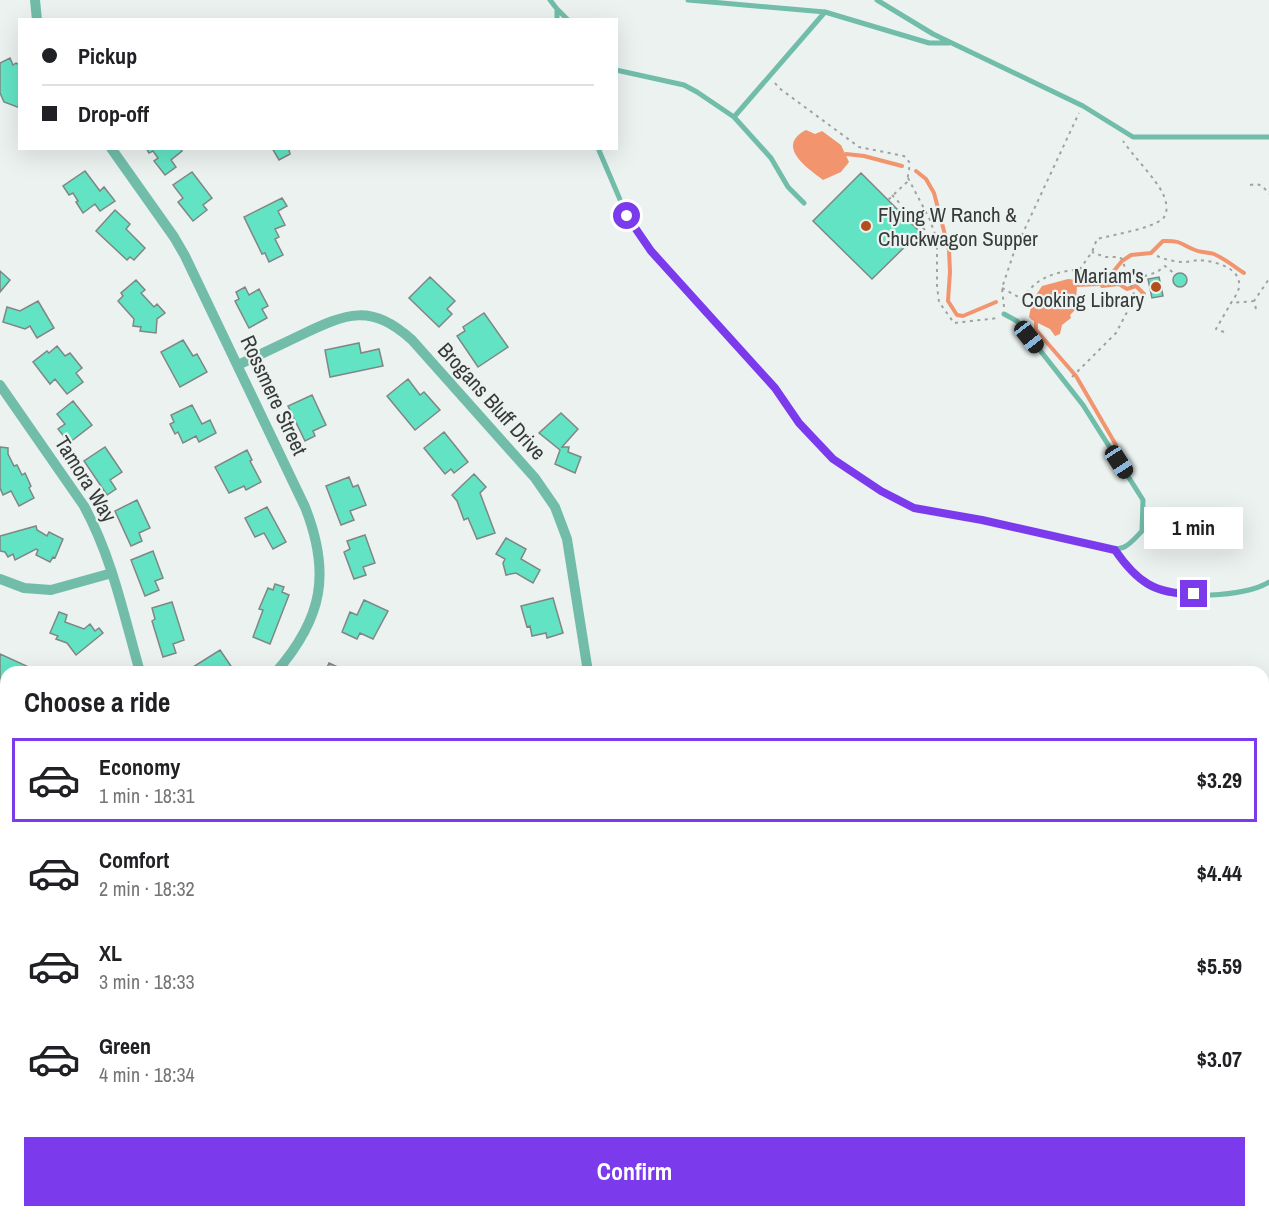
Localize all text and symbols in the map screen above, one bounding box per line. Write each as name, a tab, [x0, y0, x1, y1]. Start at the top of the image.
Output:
text: Pickup	[78, 41, 137, 71]
text: Drop-off	[78, 99, 149, 129]
place label: Flying W Ranch & Chuckwagon Supper	[878, 200, 1038, 253]
route start	[613, 202, 640, 229]
marker: Flying W Ranch & Chuckwagon Supper	[859, 219, 873, 233]
place label: Mariam's Cooking Library	[1021, 261, 1144, 314]
marker: Mariam's Cooking Library	[1149, 280, 1163, 294]
car	[1011, 317, 1047, 357]
street label: Rossmere Street	[234, 330, 315, 460]
street label: Brogans Bluff Drive	[431, 336, 553, 466]
street label: Tamora Way	[48, 430, 124, 528]
car	[1102, 442, 1136, 482]
callout: 1 min	[1144, 507, 1244, 549]
text: 1 min	[1172, 514, 1215, 541]
route end	[1180, 580, 1207, 607]
text: Choose a ride	[24, 684, 170, 720]
text: Economy	[99, 752, 180, 782]
icon: car	[27, 753, 81, 807]
text: $3.29	[1197, 765, 1242, 795]
text: 1 min · 18:31	[99, 782, 195, 809]
text: Comfort	[99, 845, 169, 875]
icon: car	[27, 846, 81, 900]
text: $4.44	[1197, 858, 1242, 888]
text: 2 min · 18:32	[99, 875, 195, 902]
text: XL	[99, 938, 122, 968]
icon: car	[27, 939, 81, 993]
text: $5.59	[1197, 951, 1242, 981]
text: 3 min · 18:33	[99, 968, 195, 995]
text: Green	[99, 1031, 151, 1061]
icon: car	[27, 1032, 81, 1086]
text: $3.07	[1197, 1044, 1242, 1074]
text: 4 min · 18:34	[99, 1061, 195, 1088]
button: Confirm	[24, 1137, 1245, 1206]

